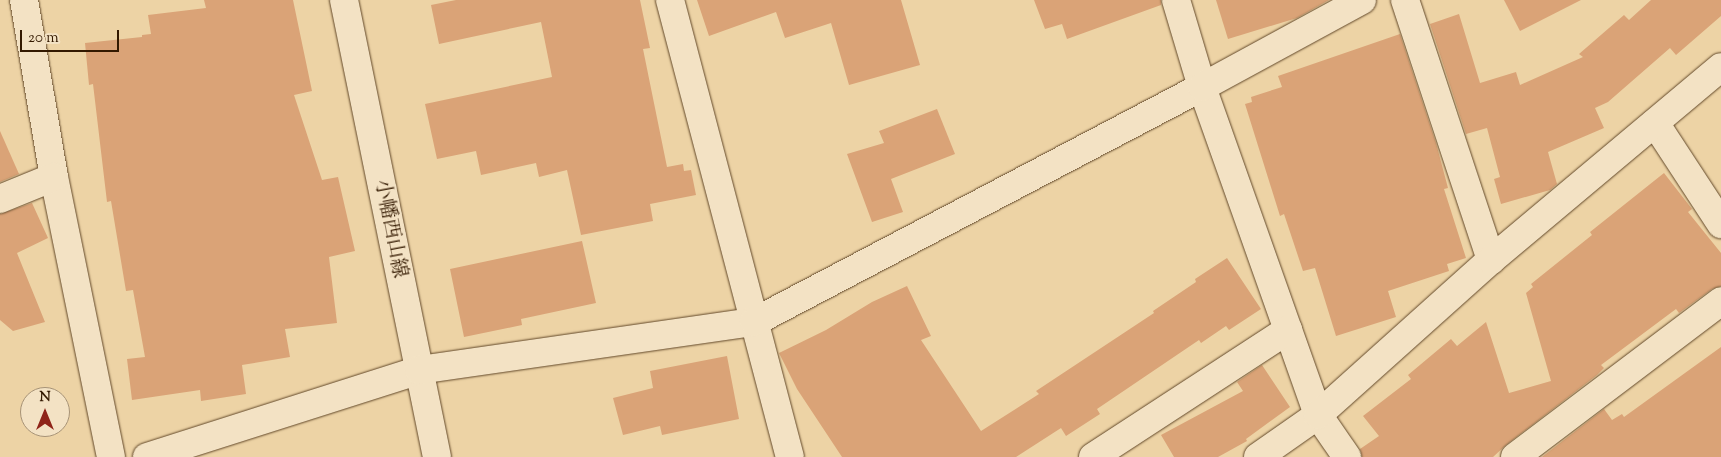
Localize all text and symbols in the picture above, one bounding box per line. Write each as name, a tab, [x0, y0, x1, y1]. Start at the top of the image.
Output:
scale bar	[22, 20, 121, 52]
text: 20 m	[28, 28, 59, 49]
street label: 小幡西山線	[369, 178, 411, 280]
north arrow	[20, 387, 70, 437]
text: N	[39, 388, 51, 408]

